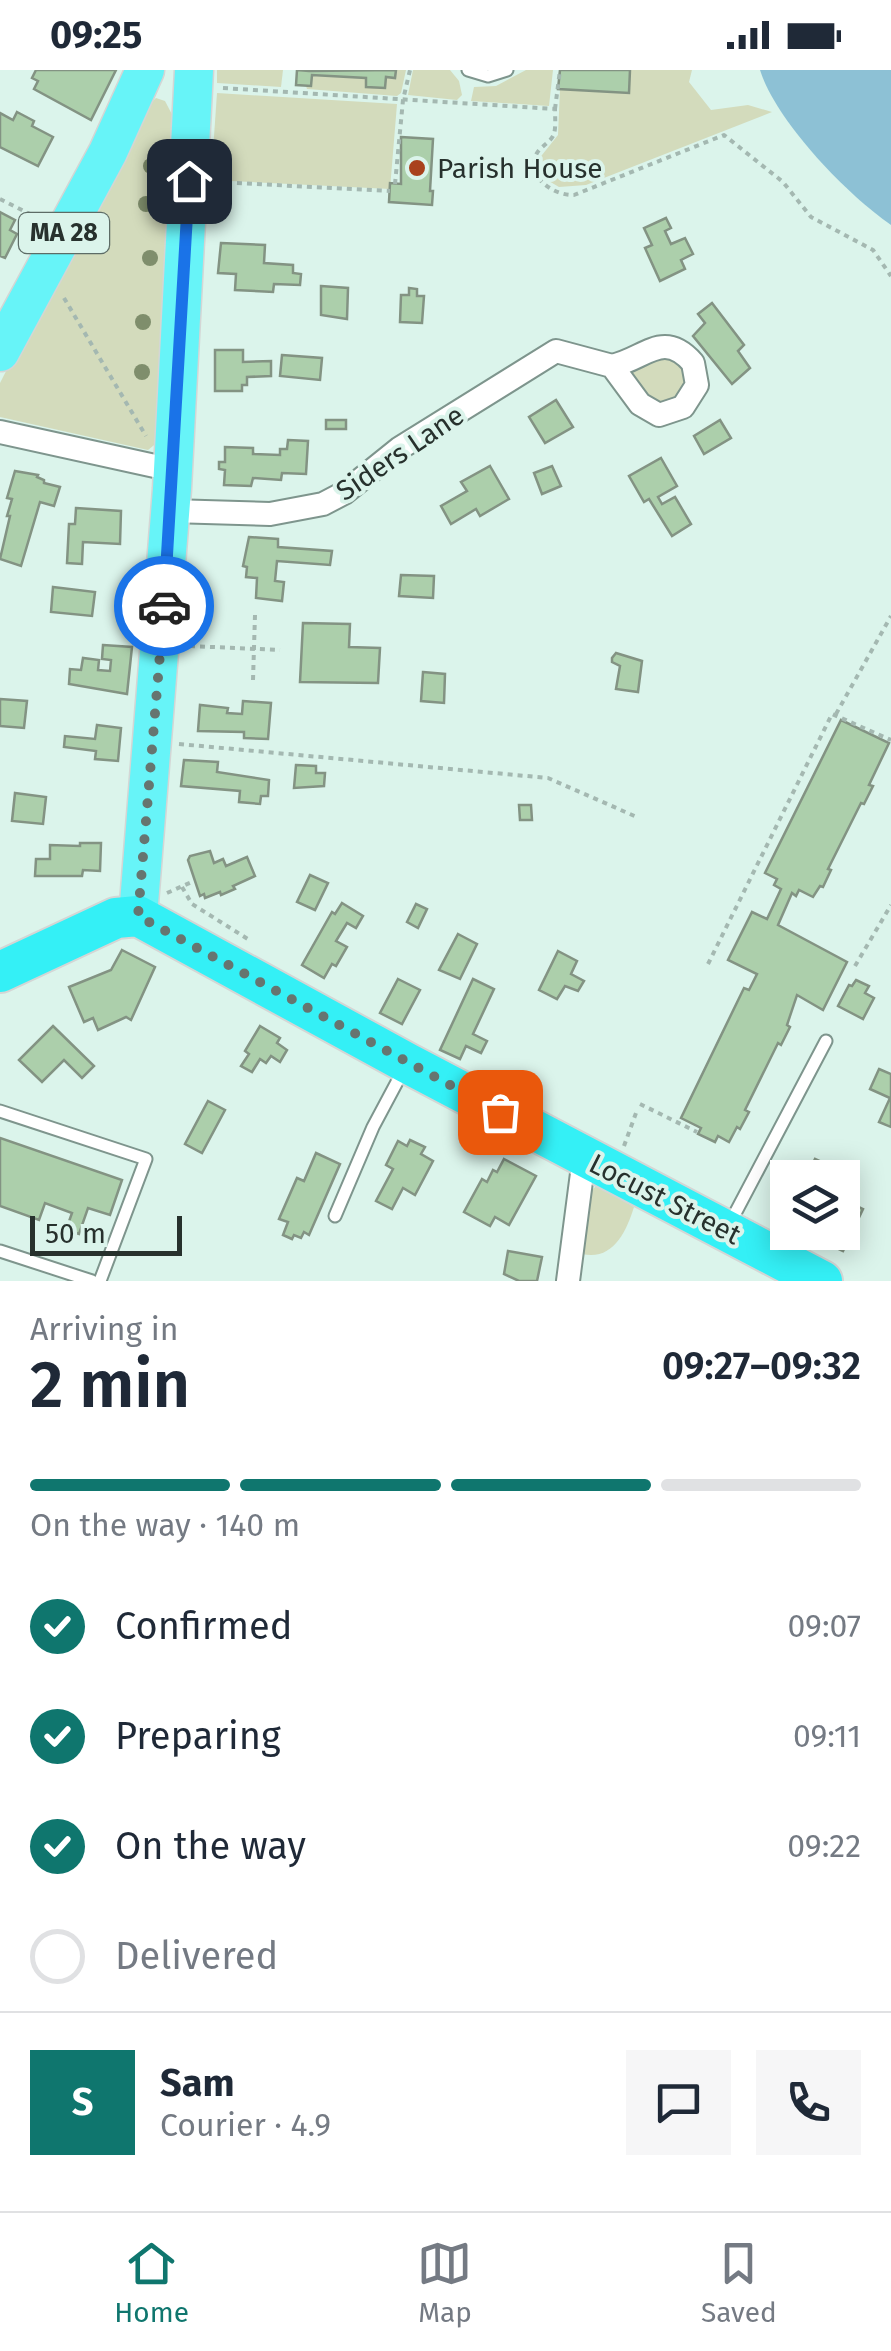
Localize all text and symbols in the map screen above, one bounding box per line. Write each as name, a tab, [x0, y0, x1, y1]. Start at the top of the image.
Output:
text: 09:25	[50, 12, 142, 58]
pin	[147, 139, 232, 224]
place label: Parish House	[437, 152, 603, 185]
icon: home	[162, 154, 217, 209]
marker: Parish House	[406, 157, 428, 179]
road number: MA 28	[19, 213, 109, 253]
street label: Siders Lane	[330, 398, 470, 508]
courier	[114, 556, 214, 656]
icon: car	[137, 579, 192, 634]
pin	[458, 1070, 543, 1155]
icon: bag	[473, 1085, 528, 1140]
street label: Locust Street	[584, 1147, 747, 1252]
map controls	[770, 1160, 860, 1250]
button: layers	[770, 1160, 860, 1250]
scale bar	[30, 1211, 182, 1256]
text: 50 m	[45, 1217, 106, 1250]
text: Arriving in	[30, 1310, 178, 1348]
text: 09:27–09:32	[662, 1343, 861, 1389]
text: 2 min	[30, 1346, 190, 1424]
text: On the way · 140 m	[30, 1506, 300, 1544]
icon: check	[30, 1599, 85, 1654]
text: Confirmed	[115, 1603, 293, 1649]
text: 09:07	[788, 1607, 861, 1645]
icon: check	[30, 1709, 85, 1764]
text: Preparing	[115, 1713, 281, 1759]
text: 09:11	[793, 1717, 861, 1755]
icon: check	[30, 1819, 85, 1874]
text: On the way	[115, 1823, 306, 1869]
text: 09:22	[787, 1827, 861, 1865]
text: Delivered	[115, 1933, 278, 1979]
button: chat	[626, 2050, 731, 2155]
button: phone	[756, 2050, 861, 2155]
text: Sam	[160, 2060, 235, 2106]
text: S	[72, 2079, 93, 2125]
text: Courier · 4.9	[160, 2106, 331, 2144]
tab: Home	[114, 2236, 189, 2329]
tab: Map	[417, 2236, 472, 2329]
tab: Saved	[701, 2236, 777, 2329]

